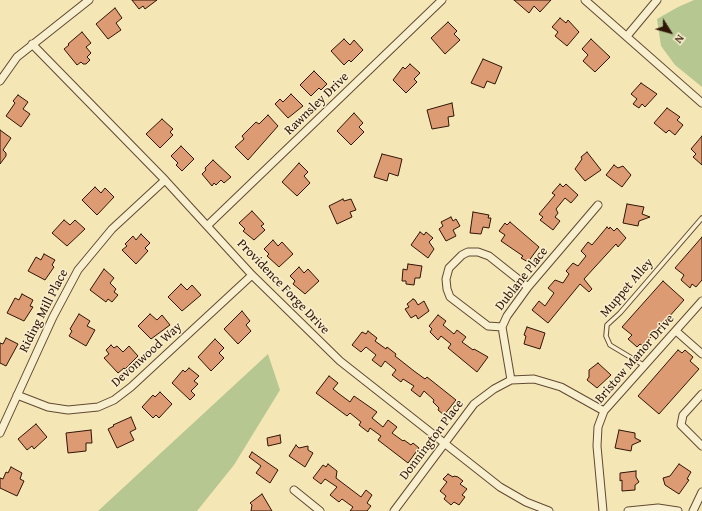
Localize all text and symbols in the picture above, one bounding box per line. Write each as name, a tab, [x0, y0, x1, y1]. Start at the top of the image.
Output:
north arrow	[650, 12, 690, 52]
text: N	[671, 31, 688, 47]
street label: Rawnsley Drive	[282, 69, 352, 139]
street label: Providence Forge Drive	[234, 236, 332, 338]
street label: Dublane Place	[492, 244, 552, 314]
street label: Muppet Alley	[597, 255, 657, 321]
street label: Riding Mill Place	[16, 267, 72, 355]
street label: Bristow Manor Drive	[592, 311, 678, 407]
street label: Devonwood Way	[109, 319, 185, 391]
street label: Donnington Place	[397, 397, 467, 483]

